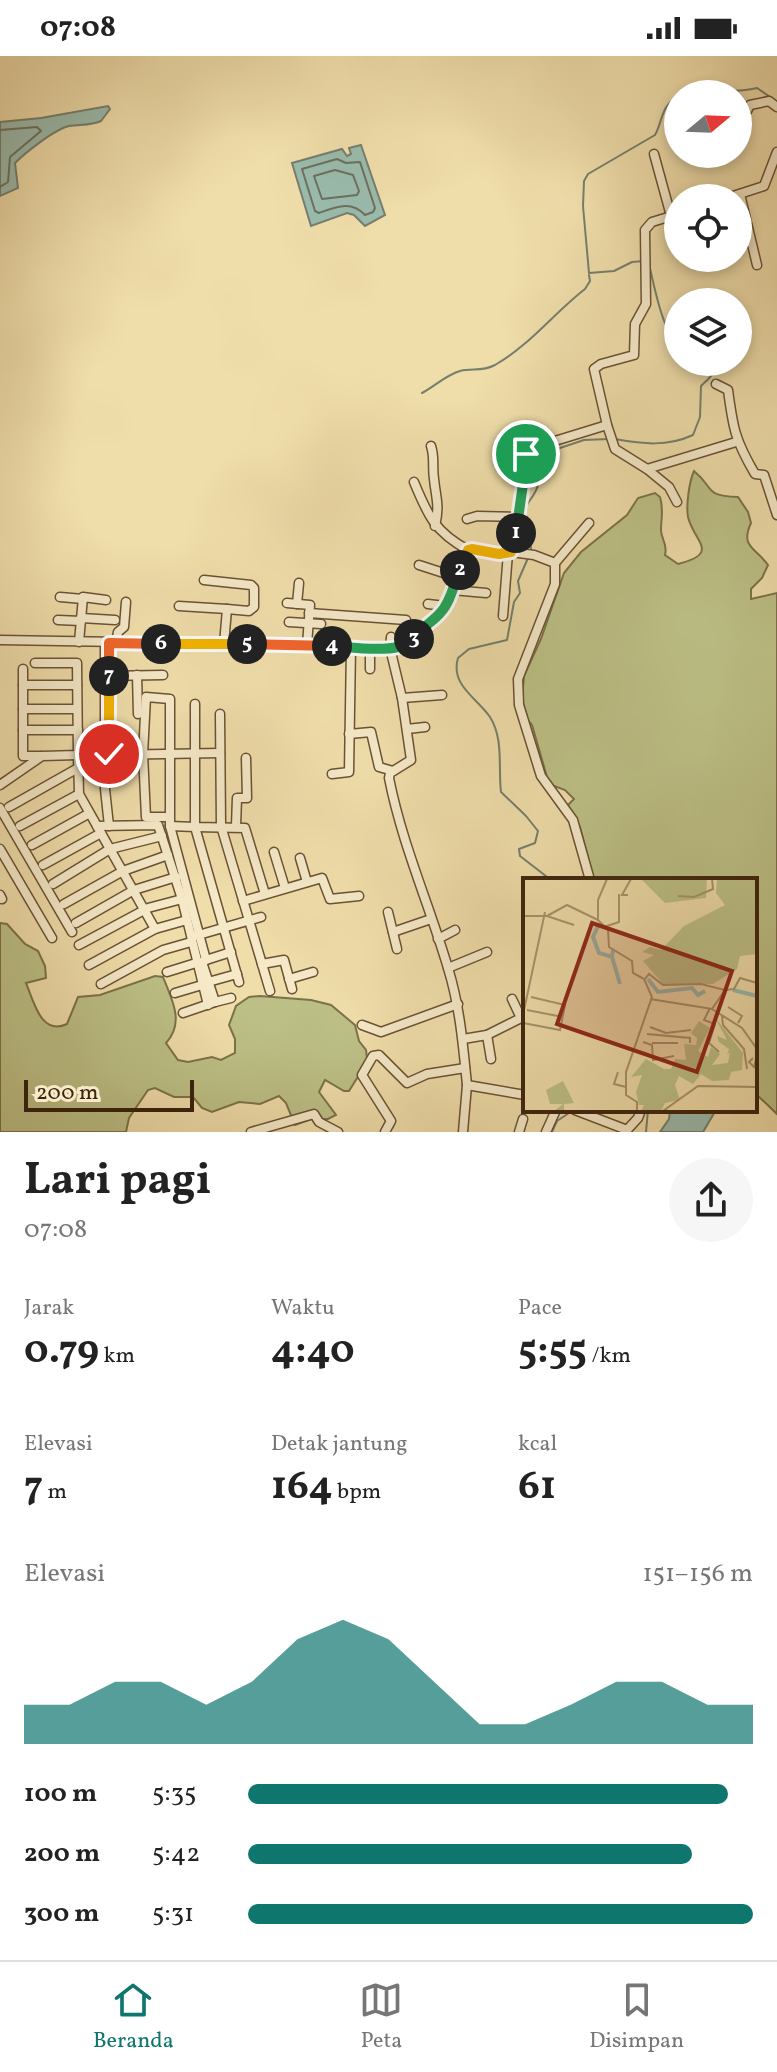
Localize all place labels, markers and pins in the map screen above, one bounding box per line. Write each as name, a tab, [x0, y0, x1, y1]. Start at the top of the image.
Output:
pin	[492, 420, 560, 488]
pin: 1	[496, 513, 536, 553]
pin: 2	[440, 550, 480, 590]
pin: 3	[394, 619, 434, 659]
pin: 6	[141, 624, 181, 664]
pin: 5	[227, 624, 267, 664]
pin: 4	[312, 626, 352, 666]
pin: 7	[89, 656, 129, 696]
pin	[75, 720, 143, 788]

